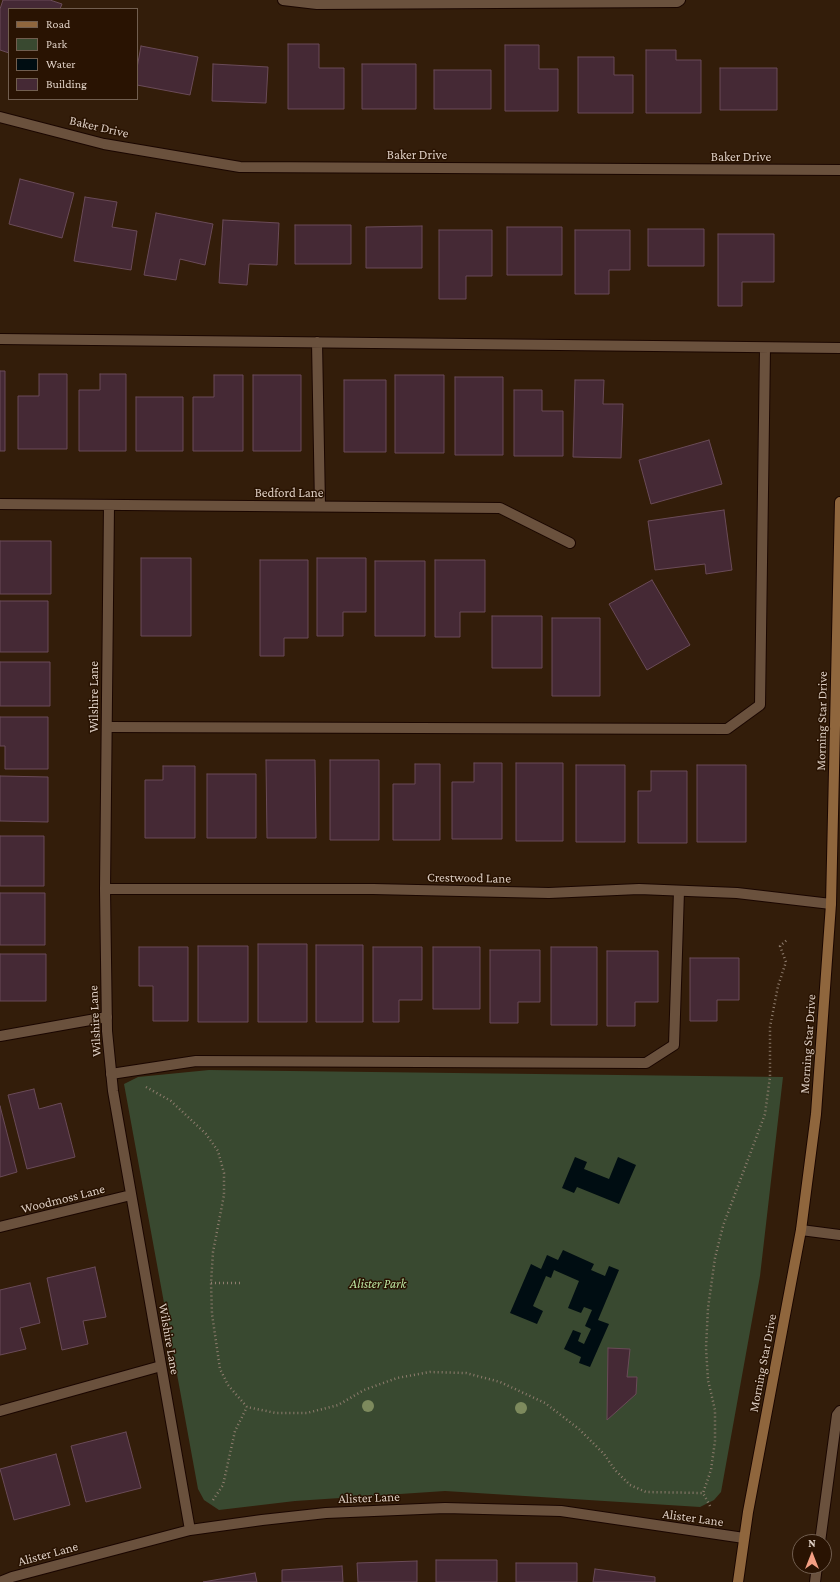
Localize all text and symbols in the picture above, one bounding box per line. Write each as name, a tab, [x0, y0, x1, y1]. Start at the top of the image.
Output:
legend	[8, 8, 138, 100]
text: Road	[46, 17, 70, 31]
text: Park	[46, 37, 67, 51]
text: Water	[46, 57, 75, 71]
text: Building	[46, 77, 87, 91]
street label: Baker Drive	[68, 113, 130, 141]
street label: Baker Drive	[387, 147, 447, 163]
street label: Baker Drive	[711, 149, 771, 165]
street label: Bedford Lane	[255, 485, 323, 501]
street label: Wilshire Lane	[86, 661, 102, 733]
street label: Morning Star Drive	[813, 671, 831, 771]
street label: Crestwood Lane	[427, 869, 511, 887]
street label: Wilshire Lane	[85, 985, 105, 1057]
street label: Morning Star Drive	[797, 994, 819, 1094]
street label: Woodmoss Lane	[19, 1181, 107, 1217]
park label: Alister Park	[350, 1276, 406, 1292]
street label: Wilshire Lane	[155, 1302, 183, 1376]
street label: Morning Star Drive	[746, 1313, 780, 1413]
street label: Alister Lane	[338, 1489, 400, 1507]
street label: Alister Lane	[661, 1506, 725, 1530]
north arrow	[792, 1534, 832, 1574]
text: N	[808, 1537, 816, 1549]
street label: Alister Lane	[16, 1539, 80, 1569]

